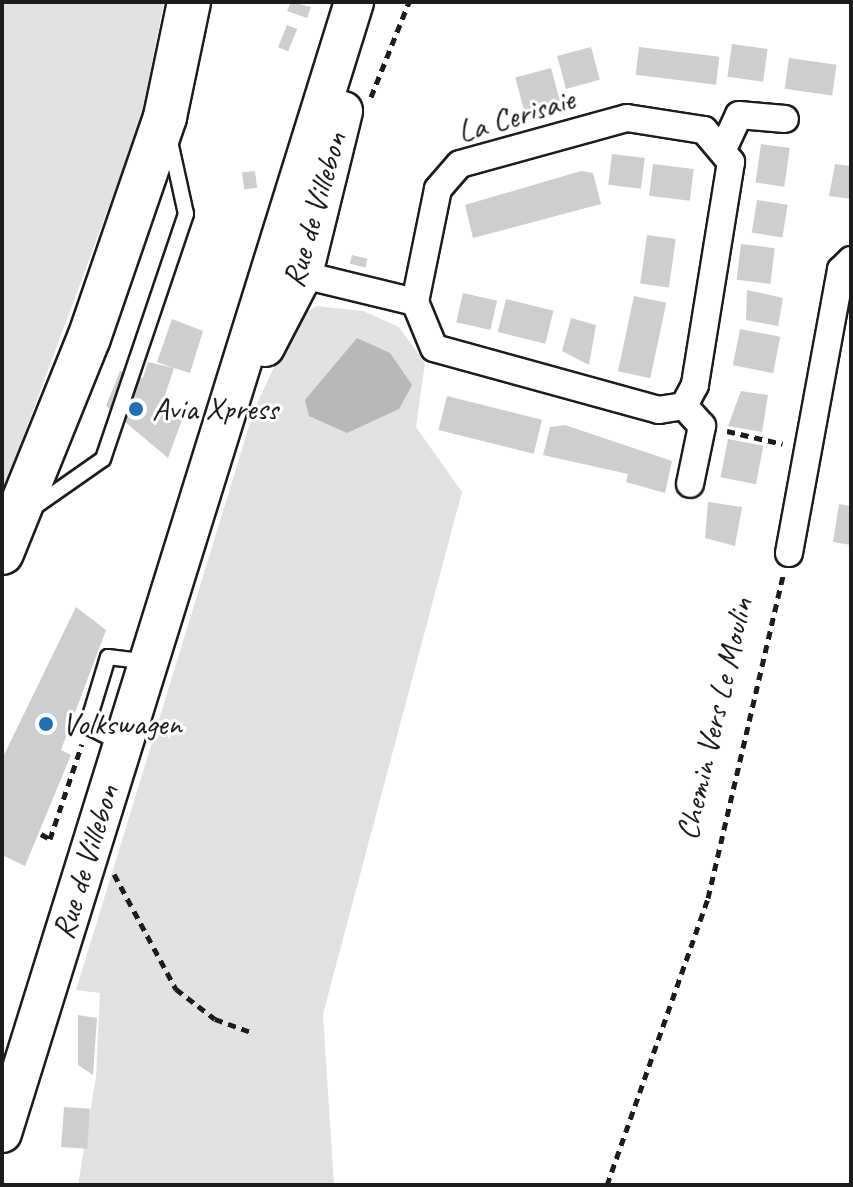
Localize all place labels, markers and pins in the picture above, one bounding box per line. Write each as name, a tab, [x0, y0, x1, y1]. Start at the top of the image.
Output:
place label: Avia Xpress	[152, 390, 278, 428]
marker: Avia Xpress	[127, 400, 145, 418]
place label: Volkswagen	[62, 705, 182, 743]
marker: Volkswagen	[37, 715, 55, 733]

